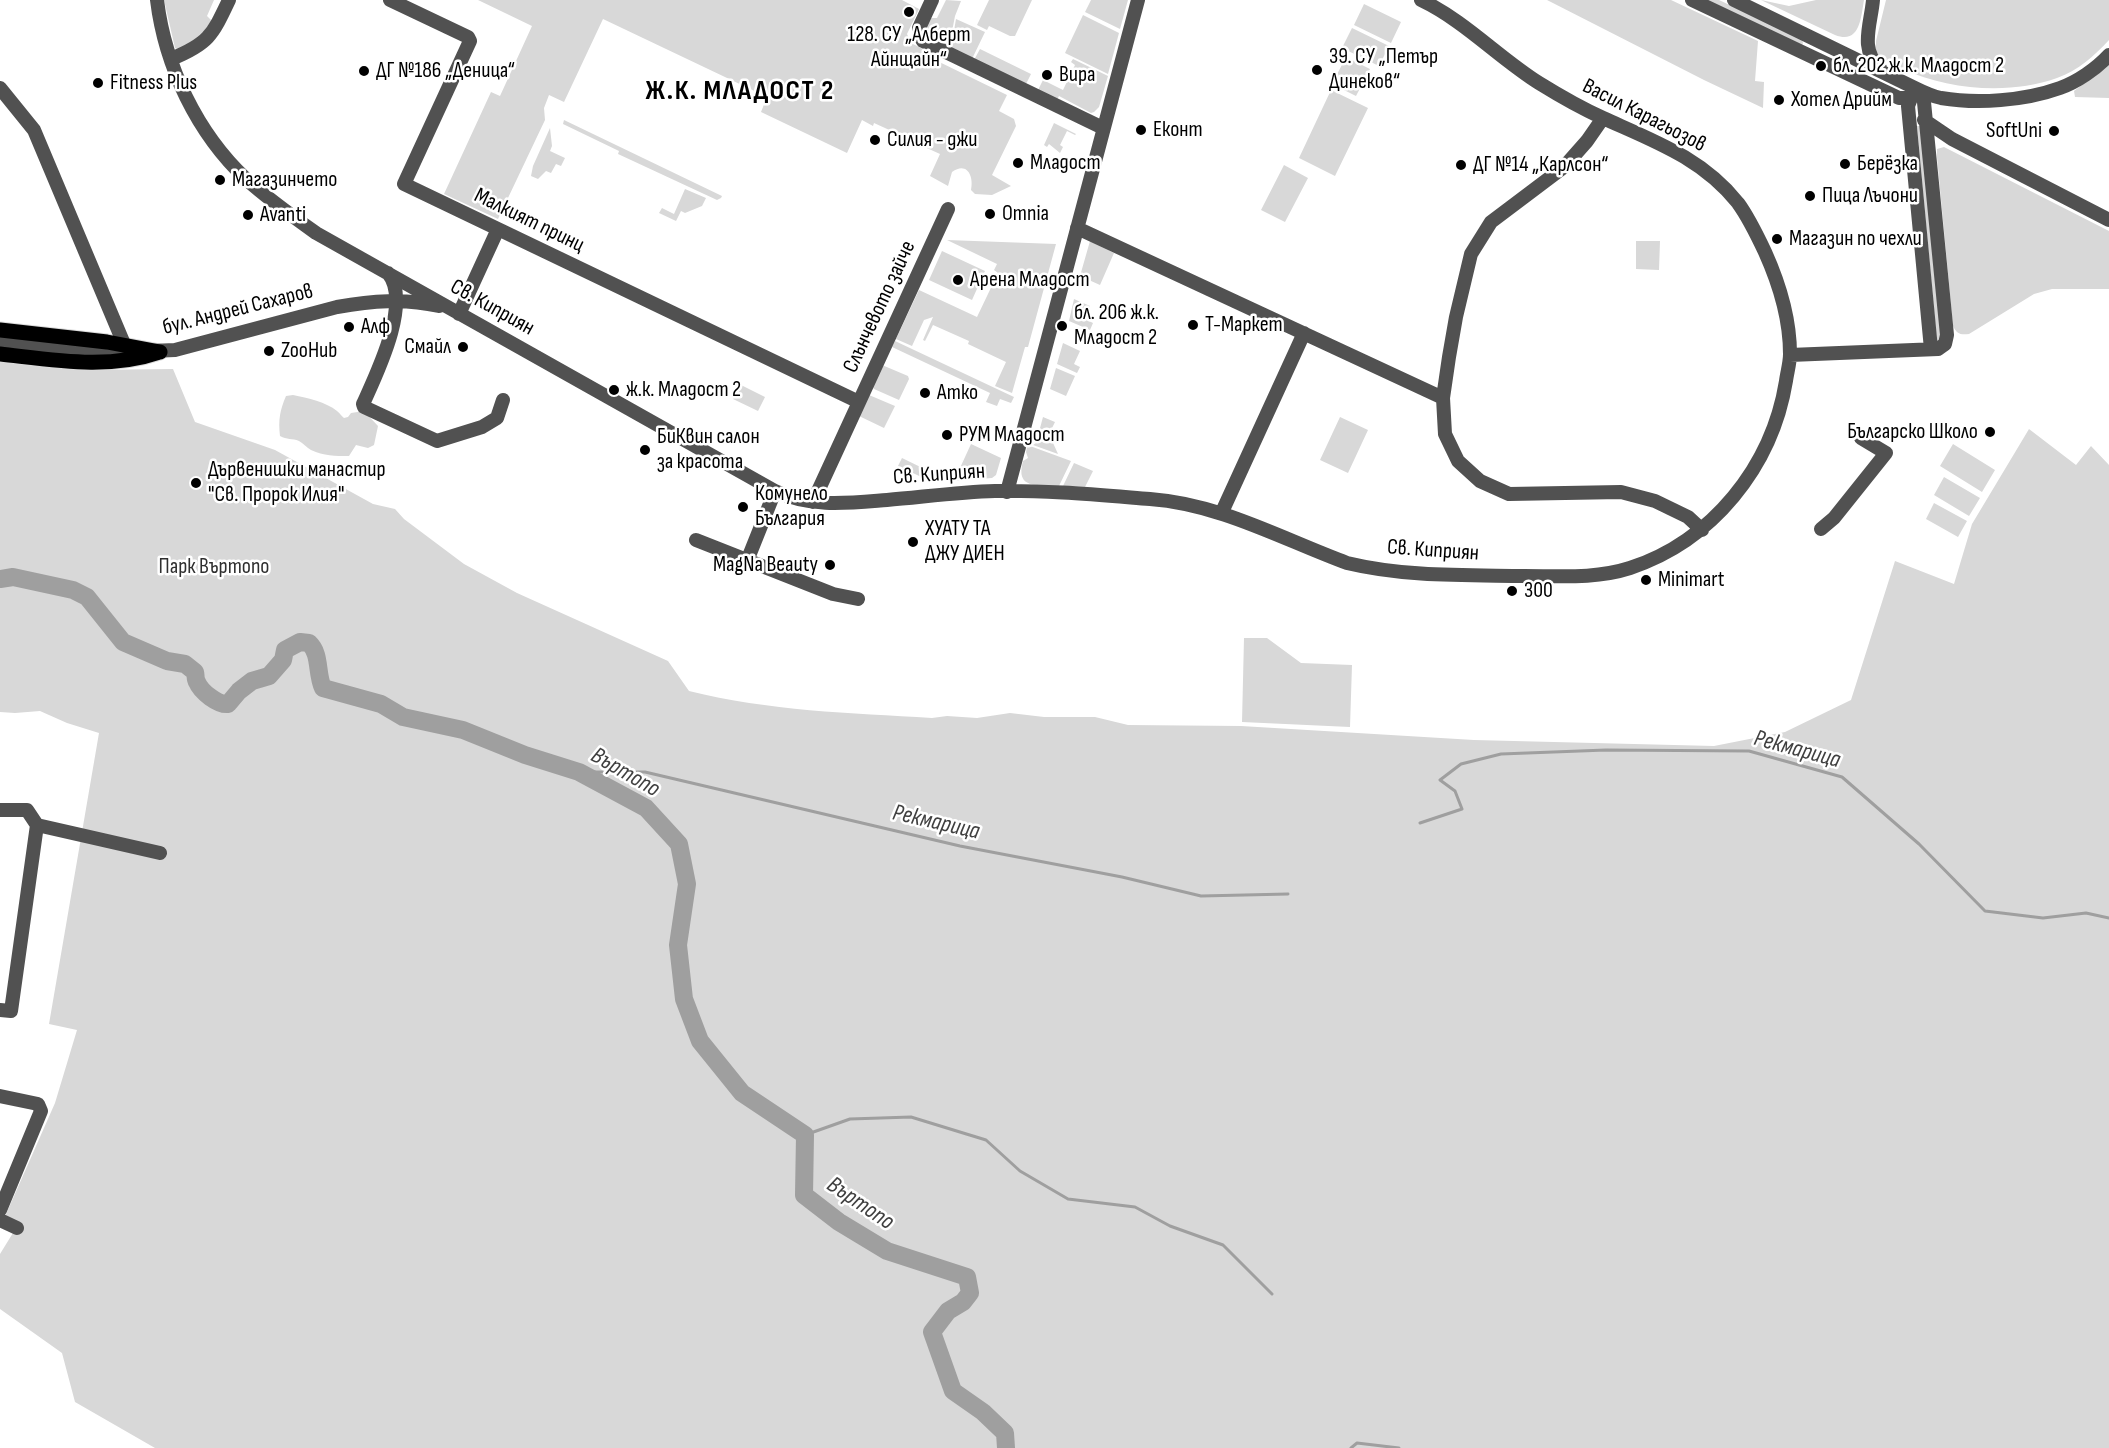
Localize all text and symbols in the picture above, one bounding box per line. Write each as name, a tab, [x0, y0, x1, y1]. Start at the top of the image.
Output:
marker: 128. СУ „Алберт Айнщайн“	[902, 5, 916, 19]
place label: 128. СУ „Алберт Айнщайн“	[847, 22, 971, 74]
place label: 39. СУ „Петър Динеков“	[1329, 44, 1438, 96]
place label: бл. 202 ж.к. Младост 2	[1833, 53, 2004, 79]
place label: ДГ №186 „Деница“	[376, 58, 515, 84]
marker: бл. 202 ж.к. Младост 2	[1814, 59, 1828, 73]
place label: Вира	[1059, 62, 1096, 88]
marker: 39. СУ „Петър Динеков“	[1310, 63, 1324, 77]
marker: ДГ №186 „Деница“	[357, 64, 371, 78]
marker: Вира	[1040, 68, 1054, 82]
place label: Fitness Plus	[110, 70, 197, 96]
street label: Васил Карагьозов	[1578, 74, 1710, 158]
district label: Ж.К. МЛАДОСТ 2	[645, 75, 835, 109]
marker: Fitness Plus	[91, 76, 105, 90]
place label: Хотел Дрийм	[1791, 87, 1892, 113]
marker: Хотел Дрийм	[1772, 93, 1786, 107]
place label: Еконт	[1153, 117, 1203, 143]
place label: SoftUni	[1986, 118, 2042, 144]
marker: Еконт	[1134, 123, 1148, 137]
marker: SoftUni	[2047, 124, 2061, 138]
place label: Силия - джи	[887, 127, 977, 153]
marker: Силия - джи	[868, 133, 882, 147]
place label: Младост	[1030, 150, 1101, 176]
place label: Берёзка	[1857, 151, 1918, 177]
place label: ДГ №14 „Карлсон“	[1473, 152, 1608, 178]
marker: Младост	[1011, 156, 1025, 170]
marker: Берёзка	[1838, 157, 1852, 171]
marker: ДГ №14 „Карлсон“	[1454, 158, 1468, 172]
place label: Магазинчето	[232, 167, 337, 193]
marker: Магазинчето	[213, 173, 227, 187]
street label: Малкият принц	[470, 183, 588, 259]
place label: Пица Лъчони	[1822, 183, 1918, 209]
marker: Пица Лъчони	[1803, 189, 1817, 203]
place label: Omnia	[1002, 201, 1049, 227]
place label: Avanti	[260, 202, 306, 228]
marker: Omnia	[983, 207, 997, 221]
marker: Avanti	[241, 208, 255, 222]
place label: Магазин по чехли	[1789, 226, 1922, 252]
marker: Магазин по чехли	[1770, 232, 1784, 246]
street label: Слънчевото зайче	[838, 237, 922, 377]
place label: Арена Младост	[970, 267, 1090, 293]
marker: Арена Младост	[951, 273, 965, 287]
street label: Св. Киприян	[445, 274, 539, 342]
street label: бул. Андрей Сахаров	[160, 279, 316, 341]
place label: бл. 206 ж.к. Младост 2	[1074, 300, 1159, 352]
place label: Т-Маркет	[1205, 312, 1283, 338]
place label: Алф	[361, 314, 390, 340]
marker: Т-Маркет	[1186, 318, 1200, 332]
marker: бл. 206 ж.к. Младост 2	[1055, 319, 1069, 333]
marker: Алф	[342, 320, 356, 334]
place label: Смайл	[404, 334, 451, 360]
place label: ZooHub	[281, 338, 337, 364]
marker: Смайл	[456, 340, 470, 354]
marker: ZooHub	[262, 344, 276, 358]
place label: ж.к. Младост 2	[626, 377, 741, 403]
place label: Атко	[937, 380, 978, 406]
marker: ж.к. Младост 2	[607, 383, 621, 397]
marker: Атко	[918, 386, 932, 400]
place label: Българско Школо	[1847, 419, 1978, 445]
place label: РУМ Младост	[959, 422, 1065, 448]
place label: БиКвин салон за красота	[657, 424, 760, 476]
marker: Българско Школо	[1983, 425, 1997, 439]
marker: РУМ Младост	[940, 428, 954, 442]
marker: БиКвин салон за красота	[638, 443, 652, 457]
place label: Дървенишки манастир "Св. Пророк Илия"	[208, 457, 386, 508]
street label: Св. Киприян	[892, 459, 986, 491]
marker: Дървенишки манастир "Св. Пророк Илия"	[189, 476, 203, 490]
place label: Комунело България	[755, 481, 828, 532]
marker: Комунело България	[736, 500, 750, 514]
place label: ХУАТУ ТА ДЖУ ДИЕН	[925, 516, 1005, 568]
marker: ХУАТУ ТА ДЖУ ДИЕН	[906, 535, 920, 549]
street label: Св. Киприян	[1386, 535, 1480, 567]
place label: MagNa Beauty	[713, 552, 818, 578]
park label: Парк Въртопо	[159, 554, 269, 580]
marker: MagNa Beauty	[823, 558, 837, 572]
place label: Minimart	[1658, 567, 1725, 593]
marker: Minimart	[1639, 573, 1653, 587]
place label: 300	[1524, 578, 1553, 604]
marker: 300	[1505, 584, 1519, 598]
water label: Рекмарица	[1751, 725, 1843, 775]
water label: Въртопо	[585, 742, 665, 804]
water label: Рекмарица	[890, 799, 982, 847]
water label: Въртопо	[821, 1171, 899, 1237]

